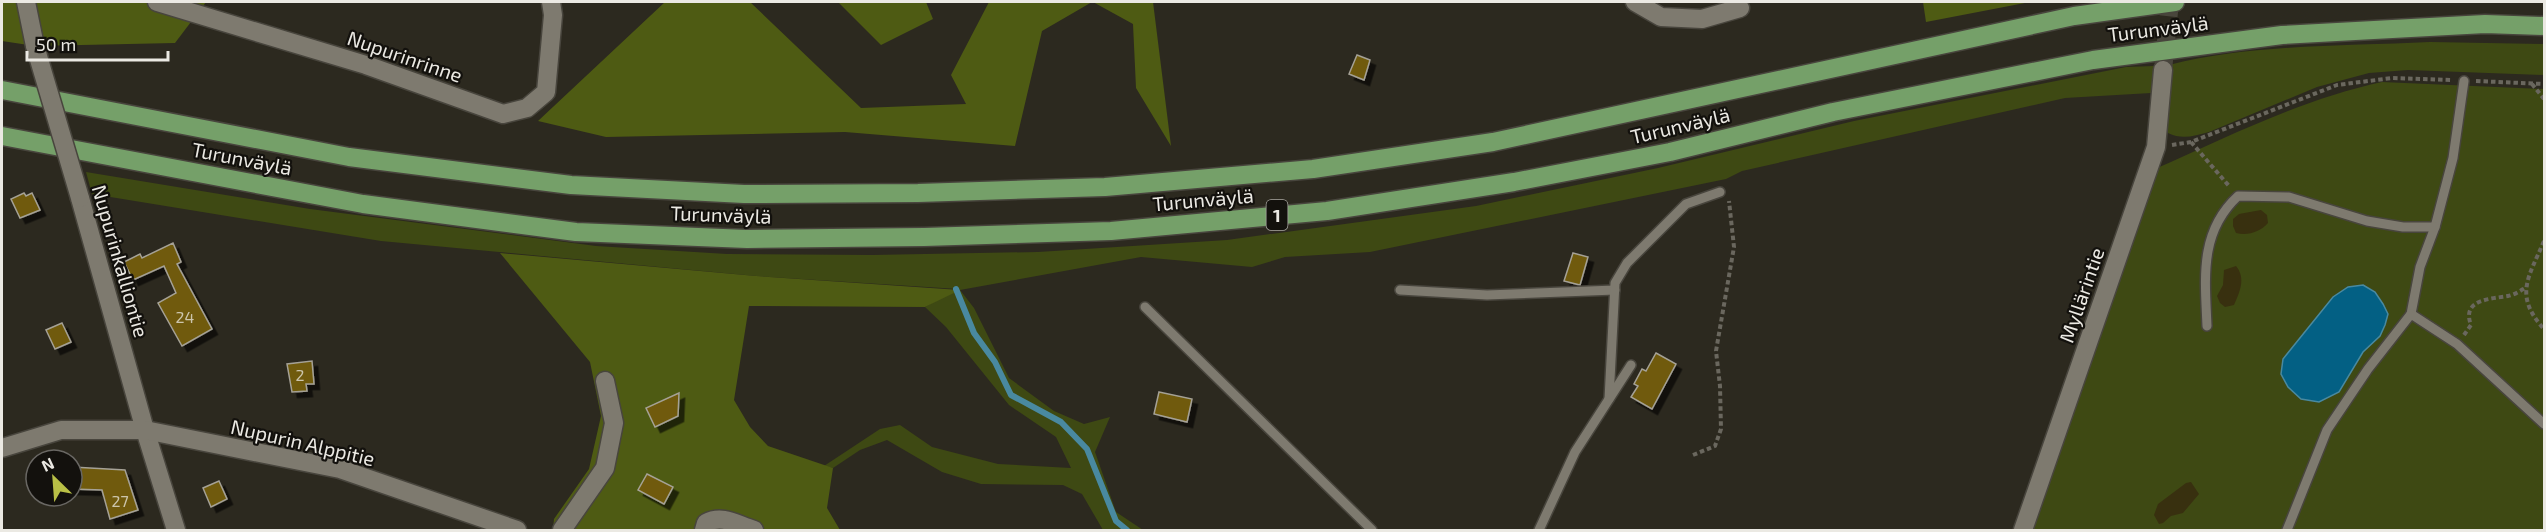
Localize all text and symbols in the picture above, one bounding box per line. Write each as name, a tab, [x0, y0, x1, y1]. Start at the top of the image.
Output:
street label: Turunväylä	[2106, 10, 2210, 46]
scale bar	[27, 24, 168, 62]
street label: Nupurinrinne	[344, 25, 466, 87]
text: 50 m	[36, 33, 76, 55]
street label: Turunväylä	[1628, 102, 1732, 148]
street label: Turunväylä	[190, 137, 294, 179]
street label: Nupurinkalliontie	[88, 182, 154, 340]
street label: Turunväylä	[1152, 183, 1254, 215]
street label: Turunväylä	[670, 200, 772, 228]
road number: 1	[1266, 200, 1288, 230]
street label: Myllärintie	[2054, 244, 2108, 346]
house number: 24	[176, 307, 195, 326]
house number: 2	[296, 365, 305, 384]
street label: Nupurin Alppitie	[229, 414, 377, 470]
north arrow	[24, 448, 84, 508]
text: N	[38, 453, 57, 475]
house number: 27	[111, 491, 129, 510]

